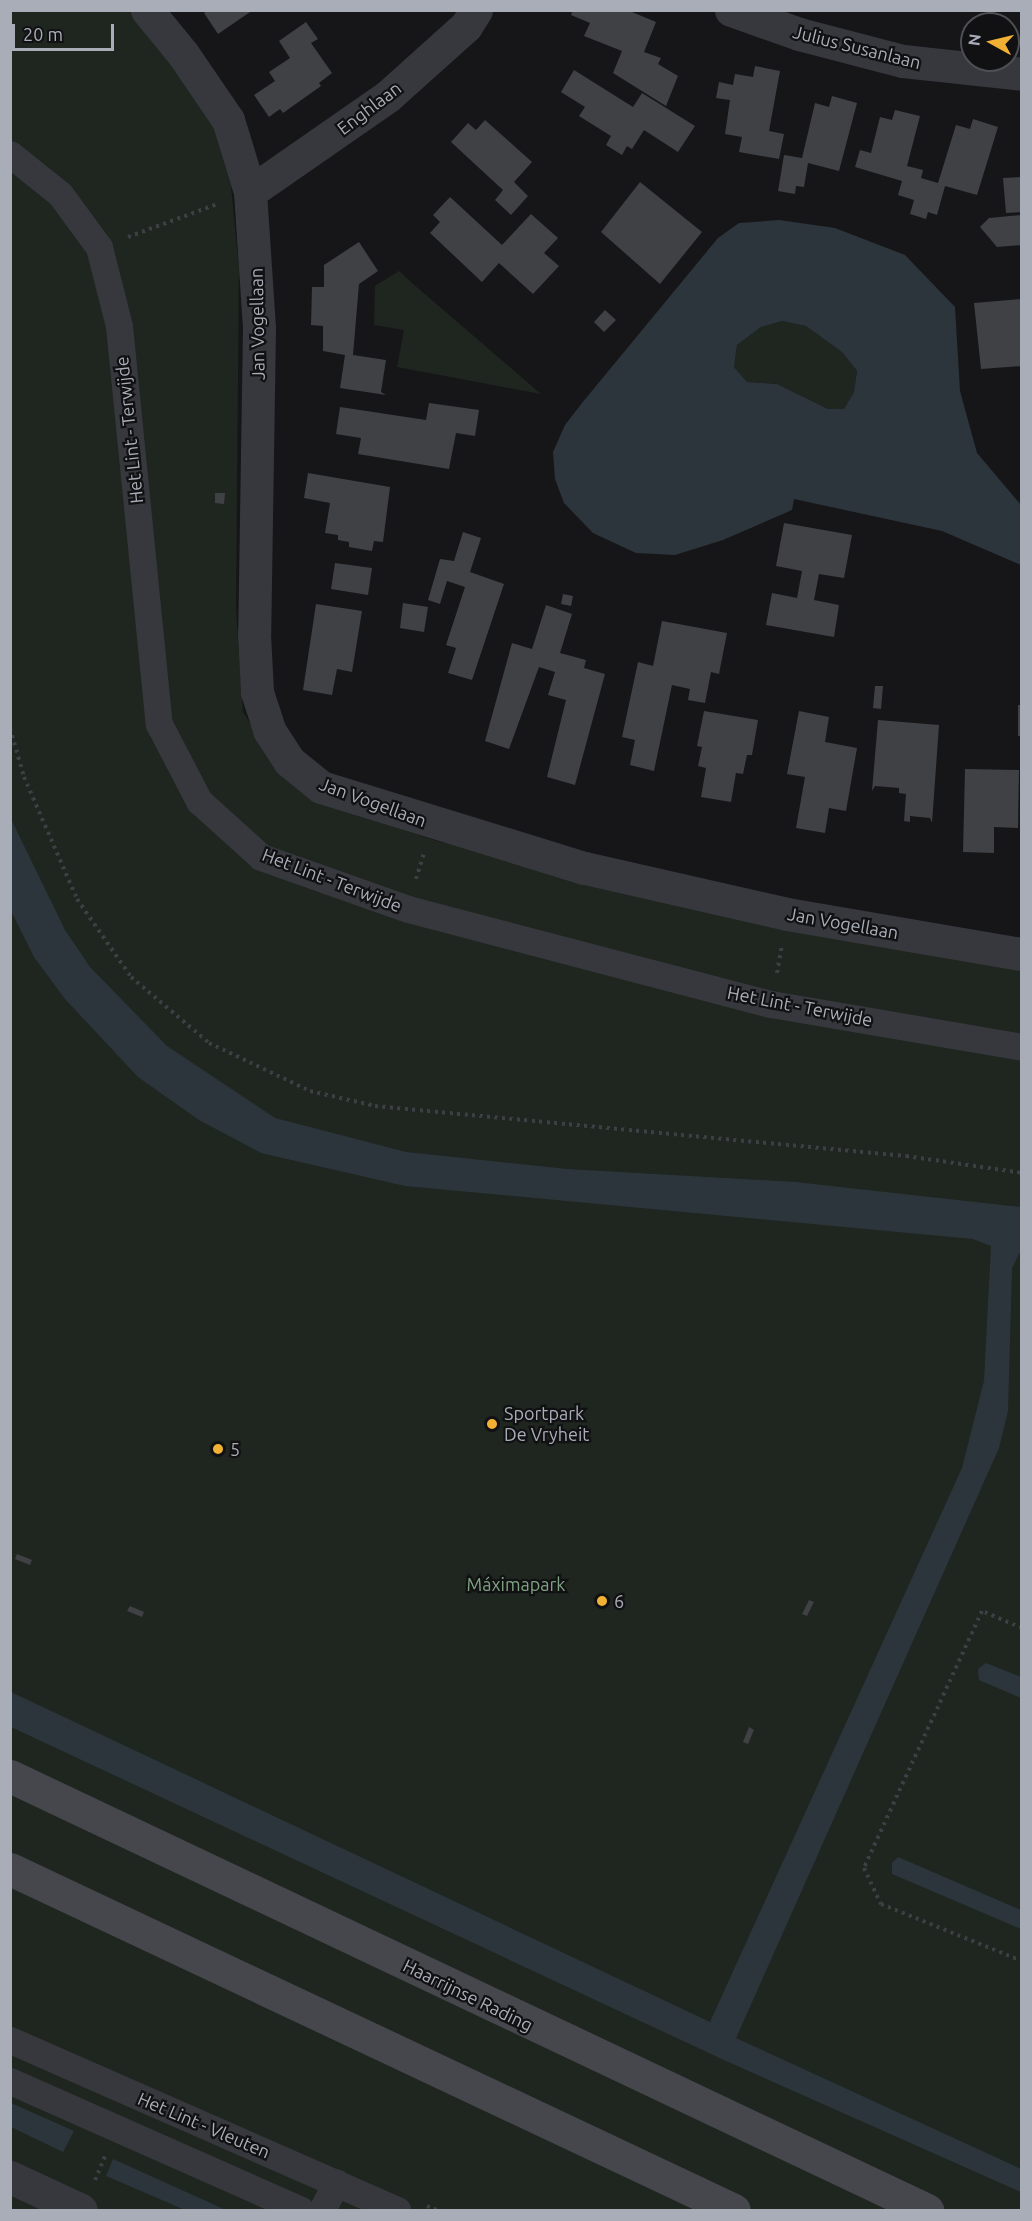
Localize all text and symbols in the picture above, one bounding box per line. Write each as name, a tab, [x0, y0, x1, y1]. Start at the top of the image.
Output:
scale bar	[15, 12, 117, 50]
north arrow	[960, 12, 1020, 72]
street label: Julius Susanlaan	[791, 21, 923, 73]
text: 20 m	[23, 24, 63, 44]
text: N	[964, 33, 984, 47]
street label: Enghlaan	[333, 77, 405, 139]
street label: Jan Vogellaan	[245, 268, 269, 380]
street label: Het Lint - Terwijde	[111, 356, 147, 504]
street label: Jan Vogellaan	[317, 773, 429, 831]
street label: Het Lint - Terwijde	[259, 843, 405, 917]
street label: Jan Vogellaan	[786, 903, 900, 943]
street label: Het Lint - Terwijde	[726, 981, 874, 1031]
place label: Sportpark De Vryheit	[504, 1403, 589, 1446]
marker: Sportpark De Vryheit	[485, 1417, 499, 1431]
place label: 5	[230, 1438, 240, 1460]
marker: 5	[211, 1442, 225, 1456]
park label: Máximapark	[467, 1573, 565, 1595]
place label: 6	[614, 1590, 624, 1612]
marker: 6	[595, 1594, 609, 1608]
street label: Haarrijnse Rading	[400, 1954, 536, 2036]
street label: Het Lint - Vleuten	[135, 2087, 273, 2163]

